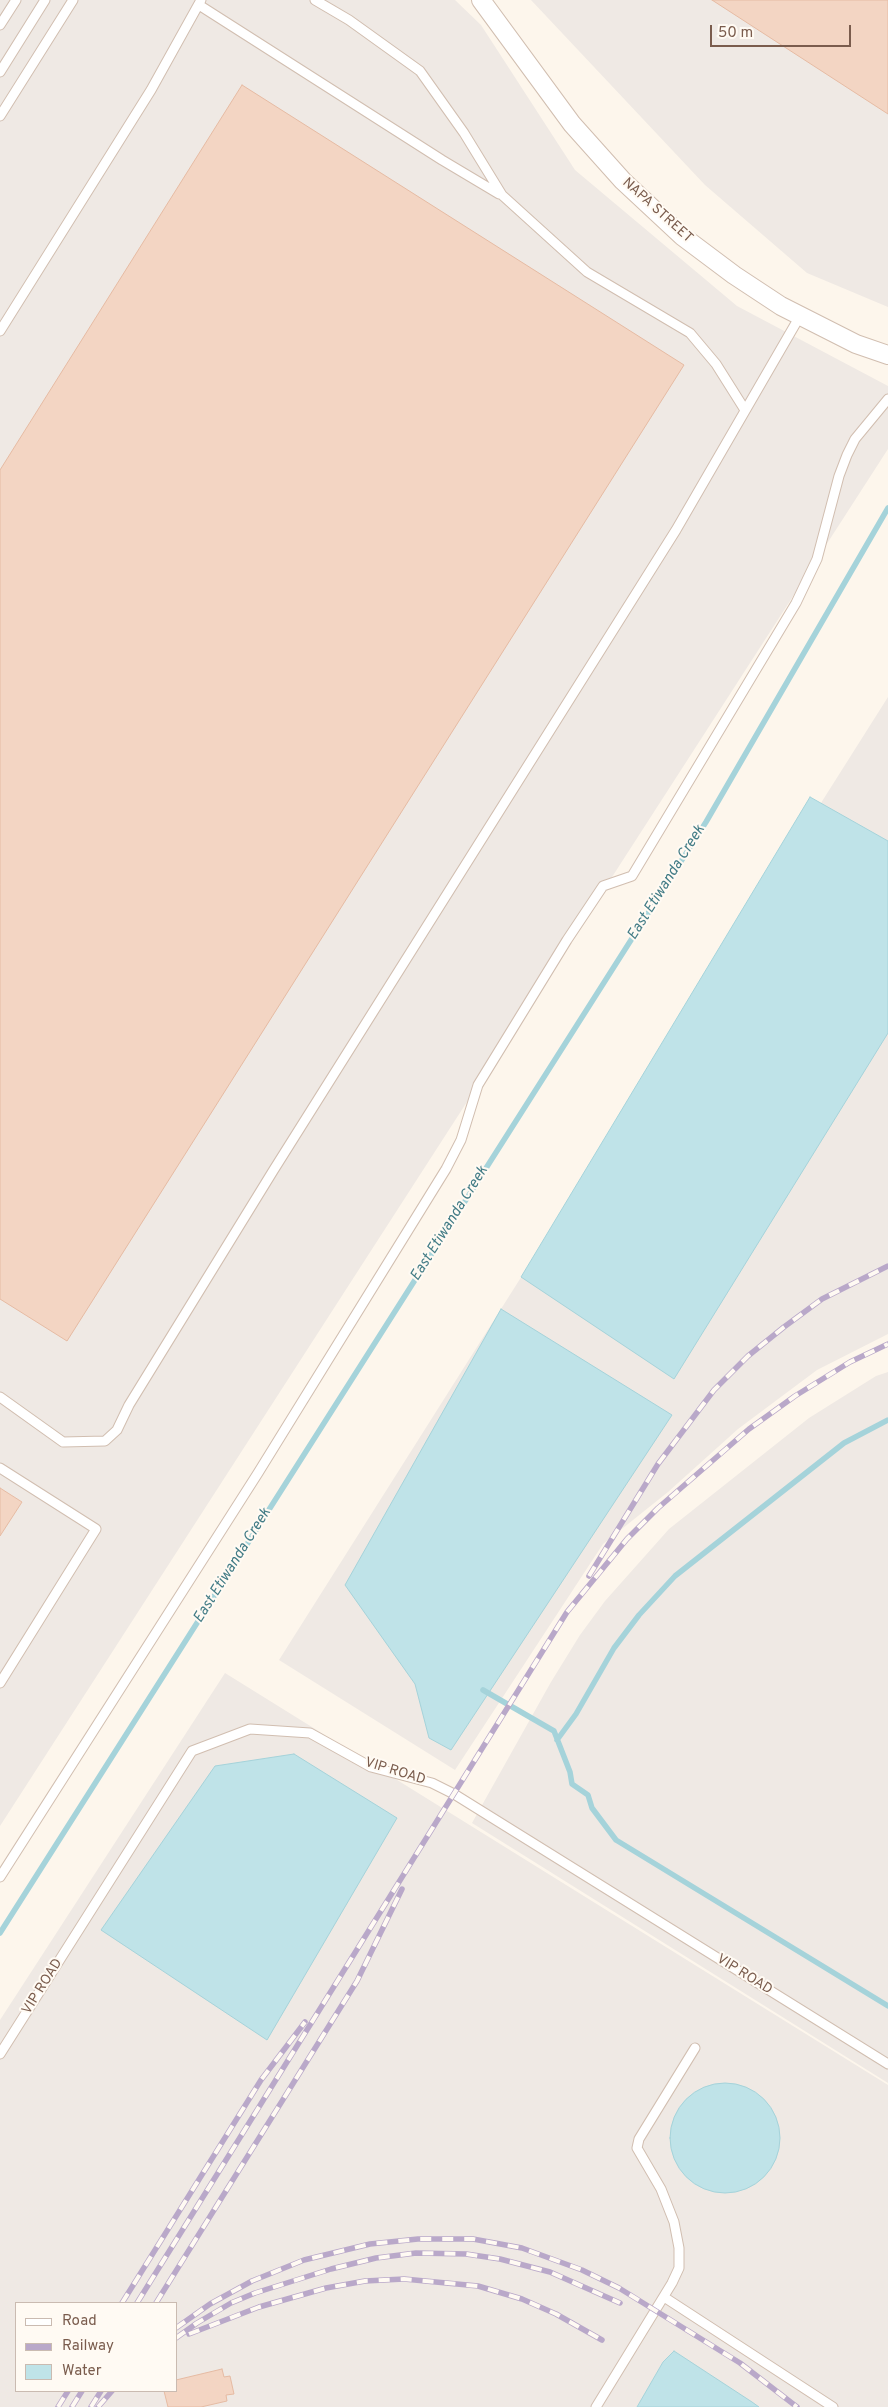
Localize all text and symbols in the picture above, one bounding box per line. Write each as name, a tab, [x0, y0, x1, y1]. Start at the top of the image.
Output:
scale bar	[713, 15, 854, 47]
text: 50 m	[718, 24, 753, 43]
street label: NAPA STREET	[618, 175, 696, 247]
water label: East Etiwanda Creek	[624, 822, 710, 944]
water label: East Etiwanda Creek	[407, 1163, 493, 1285]
water label: East Etiwanda Creek	[190, 1505, 276, 1627]
street label: VIP ROAD	[363, 1755, 427, 1789]
street label: VIP ROAD	[713, 1951, 775, 1999]
street label: VIP ROAD	[19, 1956, 67, 2018]
legend	[15, 2302, 178, 2392]
text: Road	[62, 2312, 97, 2331]
text: Railway	[62, 2337, 114, 2356]
text: Water	[62, 2362, 101, 2381]

